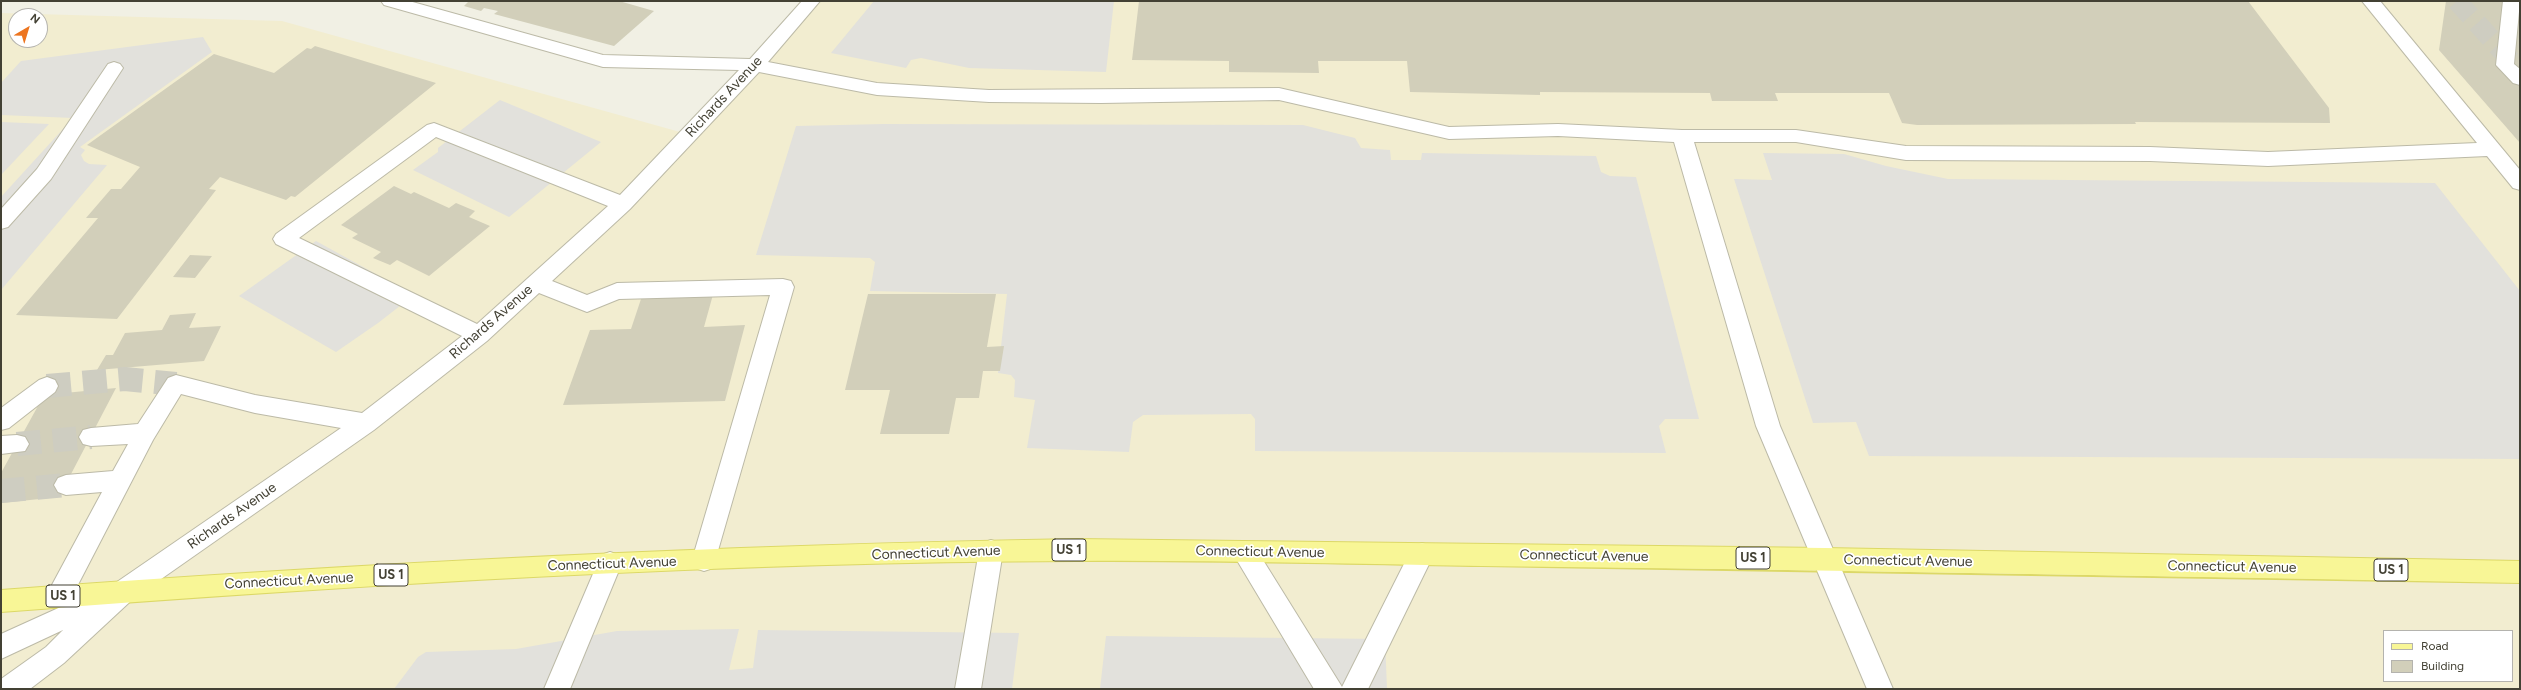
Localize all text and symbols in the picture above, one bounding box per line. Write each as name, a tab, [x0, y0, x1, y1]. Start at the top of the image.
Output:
north arrow	[8, 8, 48, 48]
text: N	[28, 11, 42, 27]
street label: Richards Avenue	[682, 53, 766, 141]
street label: Richards Avenue	[446, 281, 536, 363]
street label: Richards Avenue	[184, 479, 280, 553]
road number: US 1	[1052, 539, 1086, 561]
street label: Connecticut Avenue	[871, 542, 1001, 564]
street label: Connecticut Avenue	[1195, 542, 1325, 562]
street label: Connecticut Avenue	[1519, 546, 1649, 566]
road number: US 1	[1736, 547, 1770, 569]
street label: Connecticut Avenue	[1843, 551, 1973, 571]
street label: Connecticut Avenue	[547, 553, 677, 575]
street label: Connecticut Avenue	[2167, 557, 2297, 577]
road number: US 1	[2374, 559, 2408, 581]
road number: US 1	[374, 564, 408, 586]
street label: Connecticut Avenue	[224, 569, 354, 593]
road number: US 1	[46, 585, 80, 607]
legend	[2383, 630, 2513, 682]
text: Road	[2421, 639, 2449, 653]
text: Building	[2421, 659, 2464, 673]

